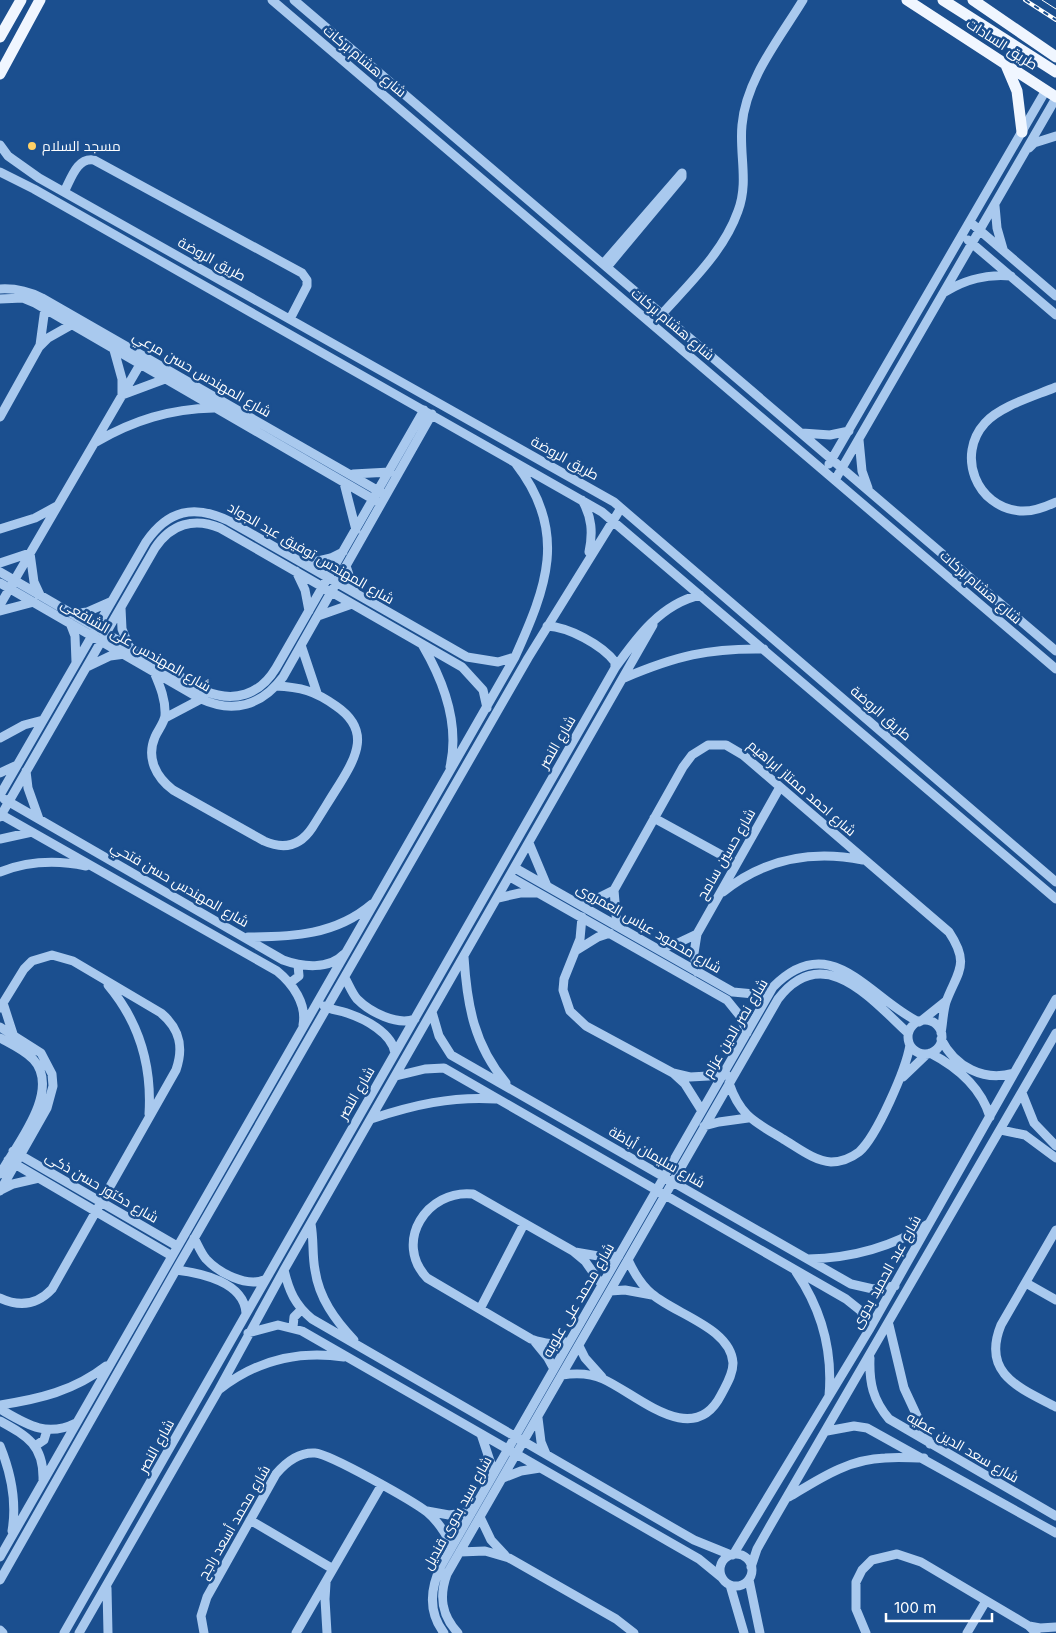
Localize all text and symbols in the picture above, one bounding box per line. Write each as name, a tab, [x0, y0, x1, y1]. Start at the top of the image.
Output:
street label: طريق السادات	[963, 14, 1041, 74]
street label: شارع هشام بركات	[319, 21, 410, 102]
place label: مسجد السلام	[42, 137, 121, 156]
marker: مسجد السلام	[26, 140, 38, 152]
street label: طريق الروضة	[175, 233, 249, 285]
street label: شارع هشام بركات	[627, 284, 718, 365]
street label: شارع المهندس حسن مرعي	[128, 327, 274, 424]
street label: طريق الروضة	[528, 432, 602, 484]
street label: شارع المهندس توفيق عبد الجواد	[225, 498, 397, 608]
street label: شارع هشام بركات	[936, 546, 1026, 628]
street label: شارع المهندس على الشافعى	[58, 595, 214, 695]
street label: طريق الروضة	[847, 682, 915, 744]
street label: شارع النصر	[534, 712, 579, 773]
street label: شارع احمد ممتاز ابراهيم	[743, 736, 860, 841]
street label: شارع حسين سامح	[693, 805, 759, 903]
street label: شارع المهندس حسن فتحي	[106, 837, 252, 934]
street label: شارع محمود عباس العمروى	[573, 879, 725, 977]
street label: شارع نصر الدين عزام	[698, 975, 772, 1081]
street label: شارع النصر	[333, 1063, 378, 1124]
street label: شارع سليمان أباظة	[606, 1122, 708, 1192]
street label: شارع دكتور حسن ذكى	[42, 1147, 162, 1227]
street label: شارع عبد الحميد بدوى	[847, 1212, 925, 1332]
street label: شارع محمد على علوبه	[538, 1240, 618, 1360]
street label: شارع سعد الدين عطيه	[904, 1408, 1022, 1486]
street label: شارع النصر	[133, 1416, 178, 1477]
street label: شارع سيد بدوى قنديل	[418, 1453, 496, 1573]
street label: شارع محمد أسعد راجح	[194, 1462, 274, 1582]
scale bar	[886, 1590, 992, 1622]
text: 100 m	[894, 1598, 936, 1617]

